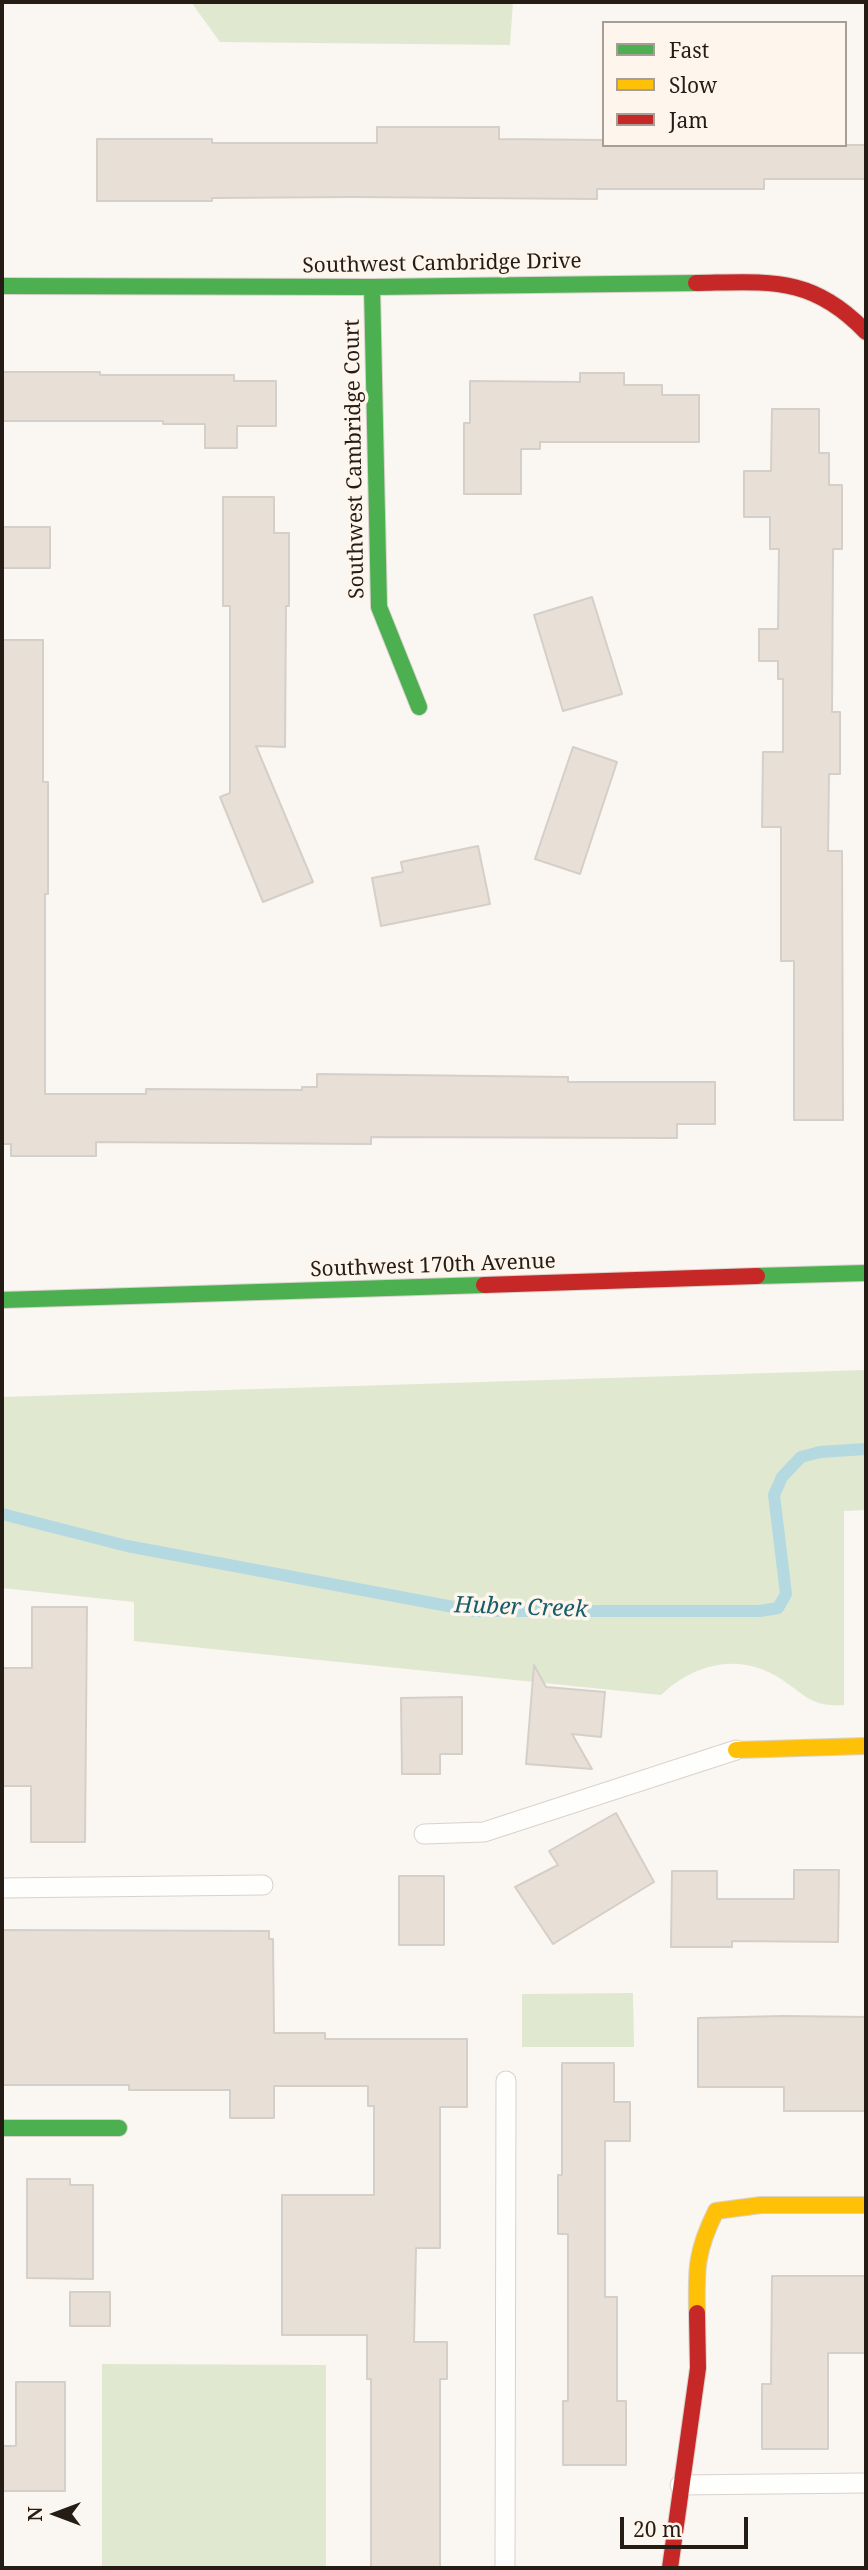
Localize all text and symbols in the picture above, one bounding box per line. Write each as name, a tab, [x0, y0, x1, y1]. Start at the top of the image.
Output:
legend	[602, 21, 847, 147]
text: Fast	[669, 36, 709, 64]
text: Slow	[669, 71, 717, 99]
text: Jam	[669, 106, 708, 134]
street label: Southwest Cambridge Drive	[302, 249, 582, 279]
street label: Southwest Cambridge Court	[340, 319, 370, 599]
street label: Southwest 170th Avenue	[310, 1249, 556, 1283]
water label: Huber Creek	[454, 1592, 588, 1624]
north arrow	[21, 2479, 91, 2549]
scale bar	[623, 2504, 751, 2548]
text: N	[22, 2507, 48, 2522]
text: 20 m	[633, 2515, 682, 2543]

